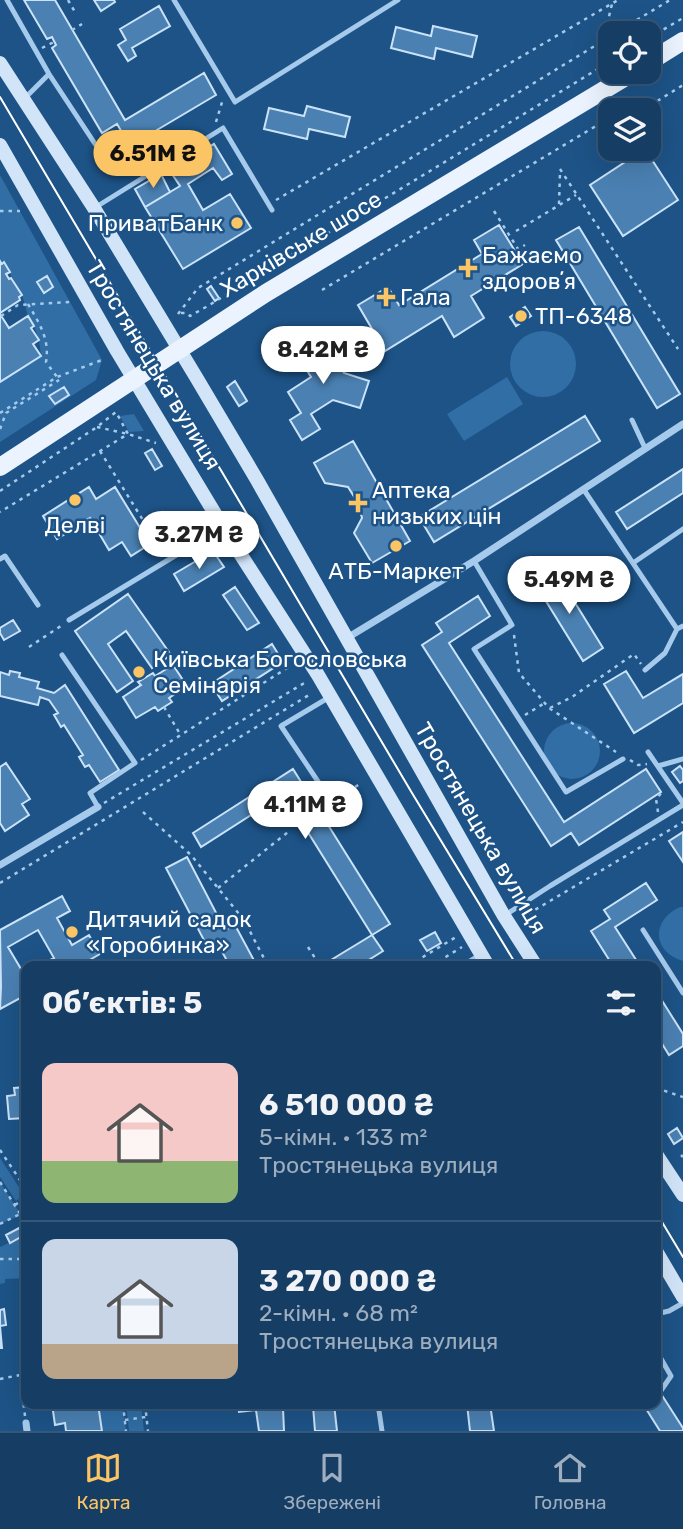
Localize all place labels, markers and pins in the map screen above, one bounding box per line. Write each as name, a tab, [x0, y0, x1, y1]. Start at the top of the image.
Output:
pin: 6.51M ₴	[88, 130, 218, 190]
place label: ПриватБанк	[88, 209, 223, 237]
marker: ПриватБанк	[229, 215, 245, 231]
place label: Бажаємо здоровʼя	[482, 241, 582, 295]
marker: Бажаємо здоровʼя	[460, 260, 476, 276]
place label: Гала	[400, 283, 451, 311]
marker: Гала	[378, 289, 394, 305]
place label: ТП-6348	[535, 302, 632, 330]
marker: ТП-6348	[513, 308, 529, 324]
pin: 8.42M ₴	[258, 326, 388, 386]
place label: Аптека низьких цін	[372, 476, 501, 530]
marker: Делві	[67, 492, 83, 508]
marker: Аптека низьких цін	[350, 495, 366, 511]
place label: Делві	[45, 511, 105, 539]
pin: 3.27M ₴	[134, 512, 264, 571]
marker: АТБ-Маркет	[388, 538, 404, 554]
pin: 5.49M ₴	[504, 556, 634, 616]
place label: АТБ-Маркет	[328, 557, 464, 585]
place label: Київська Богословська Семінарія	[153, 645, 407, 699]
marker: Київська Богословська Семінарія	[131, 664, 147, 680]
pin: 4.11M ₴	[240, 782, 370, 841]
place label: Дитячий садок «Горобинка»	[86, 905, 252, 959]
marker: Дитячий садок «Горобинка»	[64, 924, 80, 940]

